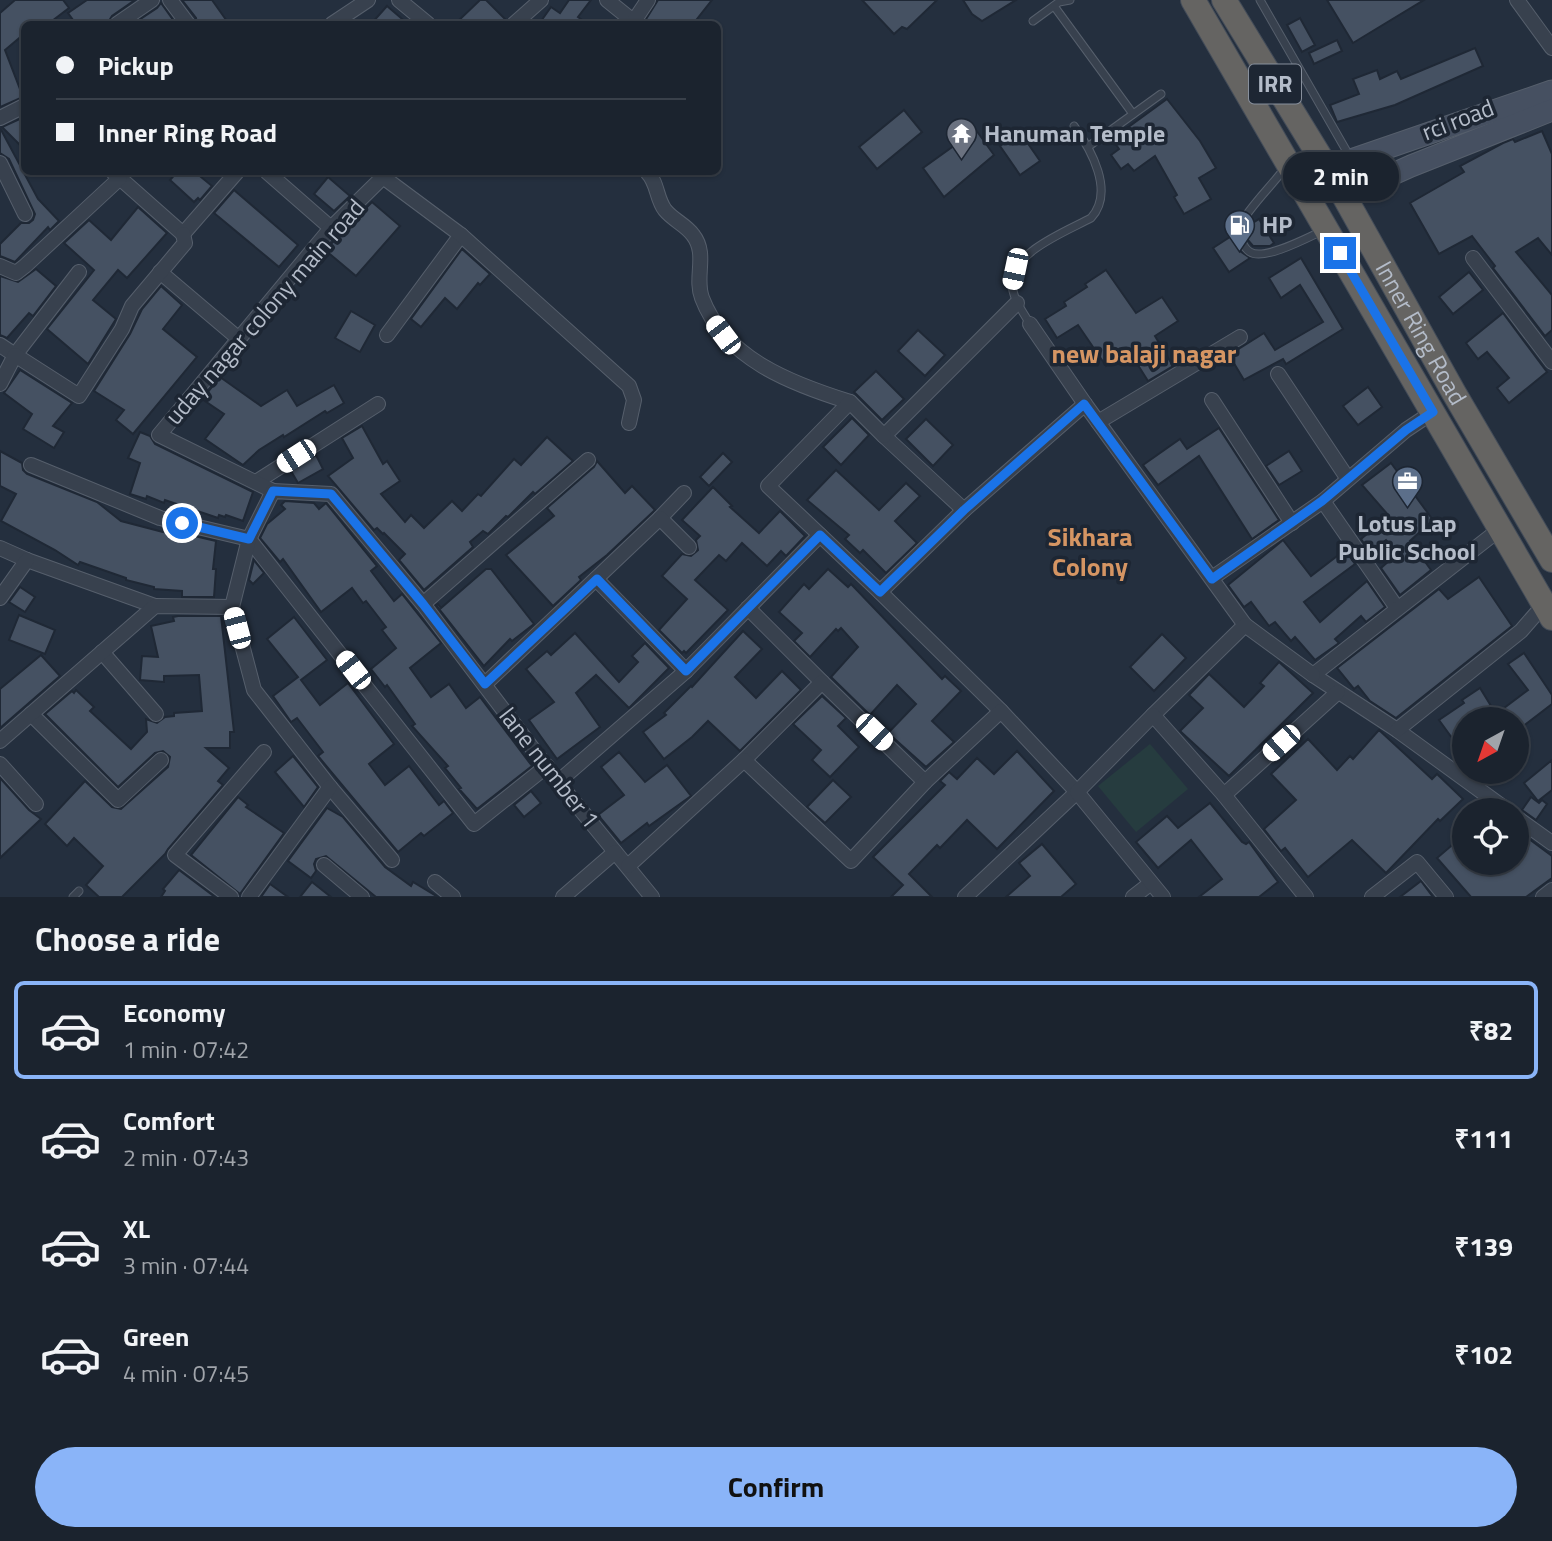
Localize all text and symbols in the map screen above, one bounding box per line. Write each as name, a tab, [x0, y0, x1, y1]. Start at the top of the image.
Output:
text: Pickup	[98, 46, 174, 85]
road number: IRR	[1249, 64, 1301, 104]
street label: rci road	[1416, 89, 1499, 149]
text: Inner Ring Road	[98, 113, 277, 152]
place label: Hanuman Temple	[984, 115, 1165, 151]
temple icon: Hanuman Temple	[944, 117, 978, 161]
callout: 2 min	[1282, 152, 1398, 201]
text: 2 min	[1313, 159, 1369, 194]
street label: uday nagar colony main road	[156, 191, 373, 432]
place label: HP	[1262, 206, 1292, 242]
fuel station icon: HP	[1222, 208, 1256, 252]
route end	[1324, 237, 1356, 269]
car	[1001, 246, 1030, 292]
street label: Inner Ring Road	[1367, 254, 1476, 412]
car	[702, 312, 745, 358]
district label: new balaji nagar	[1052, 334, 1237, 373]
car	[273, 436, 320, 476]
office icon: Lotus Lap Public School	[1390, 465, 1424, 509]
place label: Lotus Lap Public School	[1338, 505, 1476, 569]
route start	[166, 507, 198, 539]
district label: Sikhara Colony	[1048, 517, 1132, 586]
car	[222, 605, 253, 651]
car	[332, 647, 375, 693]
street label: lane number 1	[491, 699, 609, 836]
north arrow	[1452, 707, 1530, 784]
map controls	[1452, 707, 1529, 875]
car	[852, 710, 897, 754]
car	[1259, 721, 1304, 765]
button: locate	[1452, 798, 1529, 875]
text: Choose a ride	[35, 915, 220, 963]
text: Economy	[123, 993, 225, 1032]
icon: car	[39, 999, 102, 1062]
text: ₹82	[1469, 1011, 1513, 1050]
text: 1 min · 07:42	[123, 1032, 249, 1067]
text: Comfort	[123, 1101, 215, 1140]
icon: car	[39, 1107, 102, 1170]
text: ₹111	[1454, 1119, 1513, 1158]
text: 2 min · 07:43	[123, 1140, 249, 1175]
text: XL	[123, 1209, 150, 1248]
icon: car	[39, 1215, 102, 1278]
text: ₹139	[1454, 1227, 1513, 1266]
text: 3 min · 07:44	[123, 1248, 249, 1283]
text: Green	[123, 1317, 189, 1356]
icon: car	[39, 1323, 102, 1386]
text: ₹102	[1454, 1335, 1513, 1374]
text: 4 min · 07:45	[123, 1356, 249, 1391]
button: Confirm	[35, 1447, 1517, 1527]

